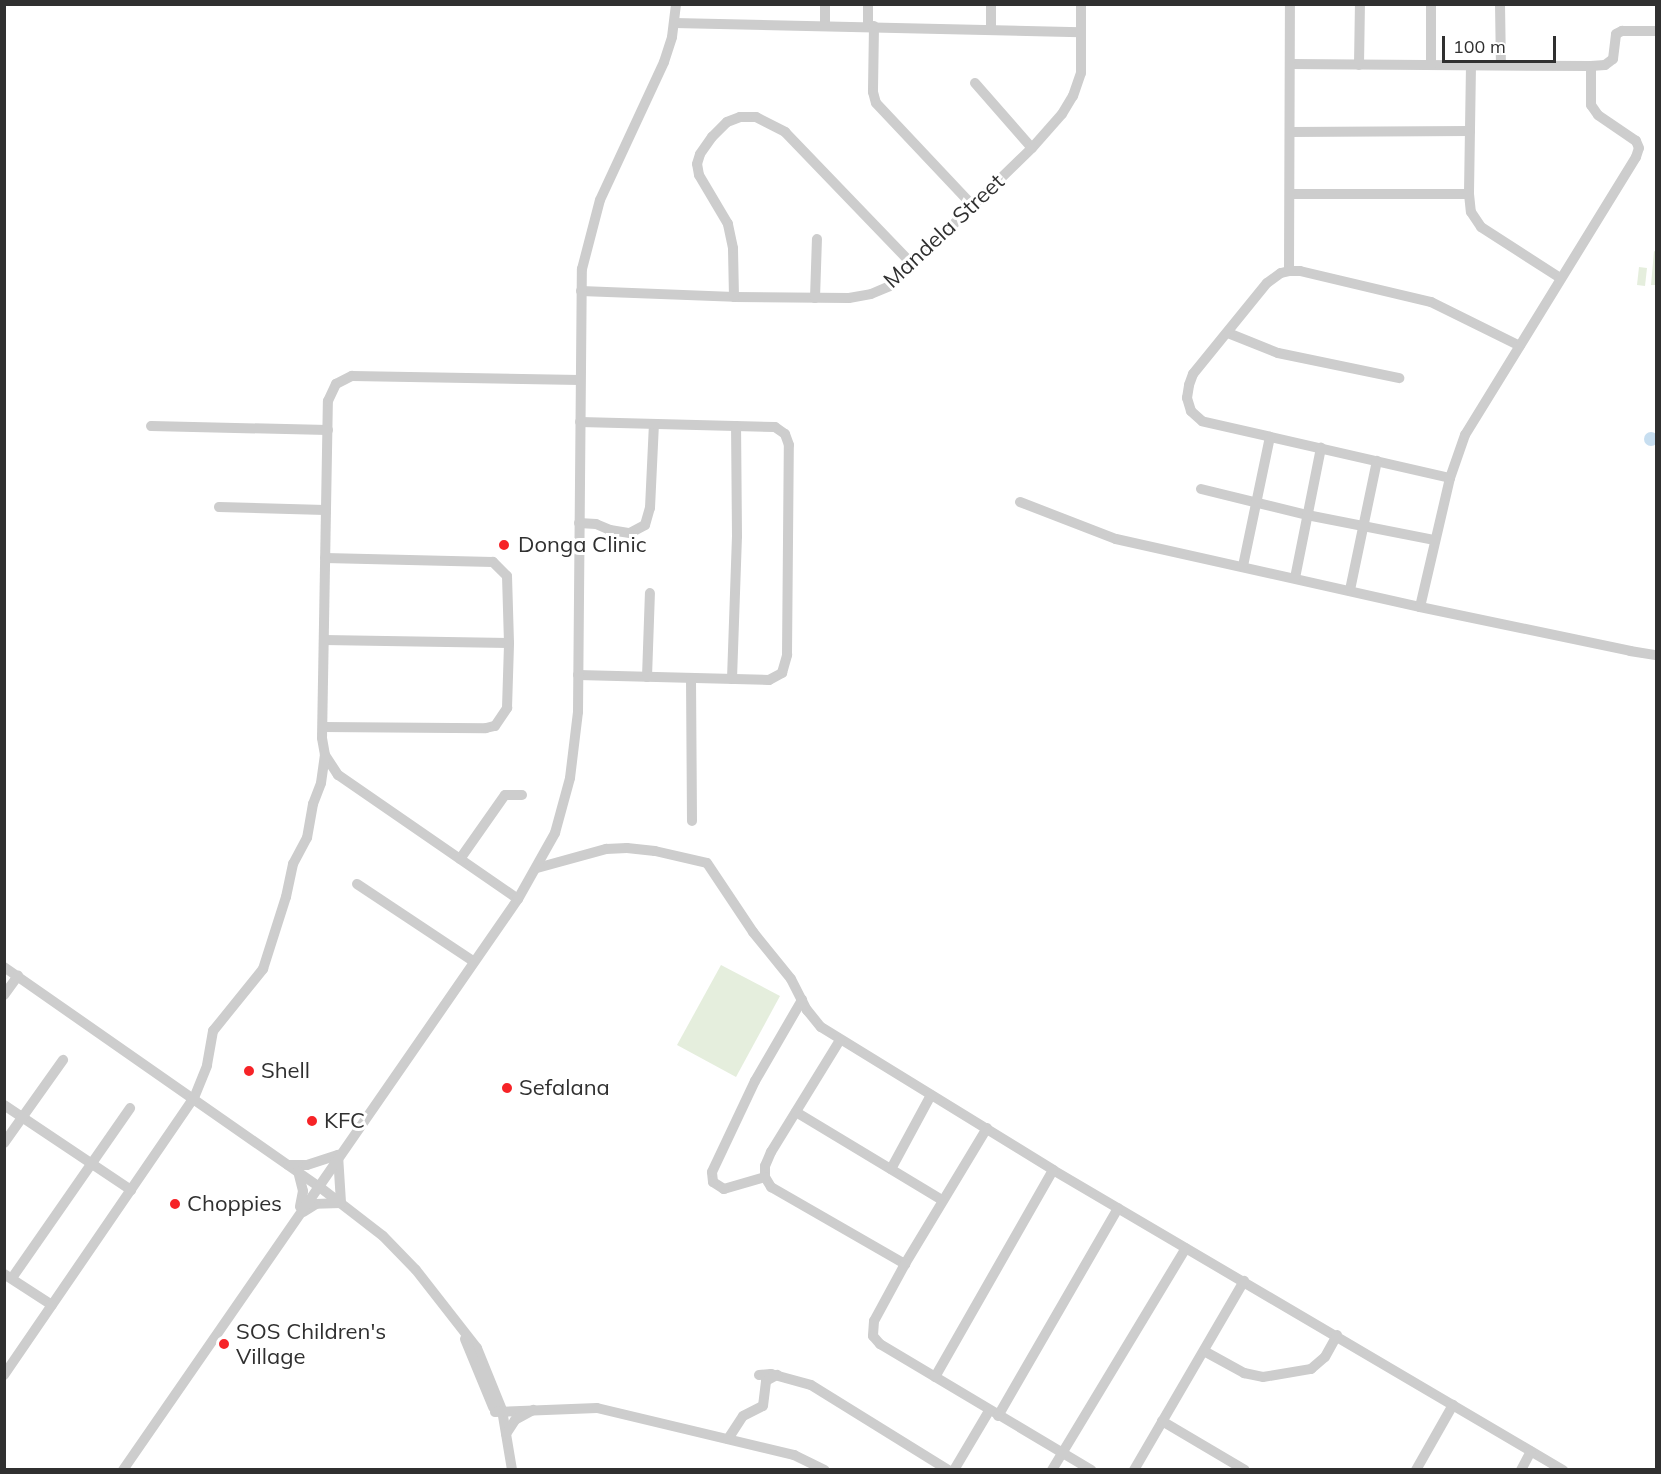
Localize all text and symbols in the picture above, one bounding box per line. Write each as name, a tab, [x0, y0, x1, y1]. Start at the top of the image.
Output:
scale bar	[1445, 24, 1559, 62]
text: 100 m	[1453, 35, 1506, 58]
street label: Mandela Street	[878, 168, 1010, 294]
place label: Donga Clinic	[518, 532, 647, 558]
marker: Donga Clinic	[495, 536, 513, 554]
place label: Shell	[261, 1058, 310, 1084]
marker: Shell	[242, 1064, 256, 1078]
place label: Sefalana	[519, 1075, 610, 1101]
marker: Sefalana	[500, 1081, 514, 1095]
place label: KFC	[324, 1108, 365, 1134]
marker: KFC	[305, 1114, 319, 1128]
place label: Choppies	[187, 1191, 282, 1217]
marker: Choppies	[168, 1197, 182, 1211]
place label: SOS Children's Village	[236, 1318, 386, 1370]
marker: SOS Children's Village	[217, 1337, 231, 1351]

